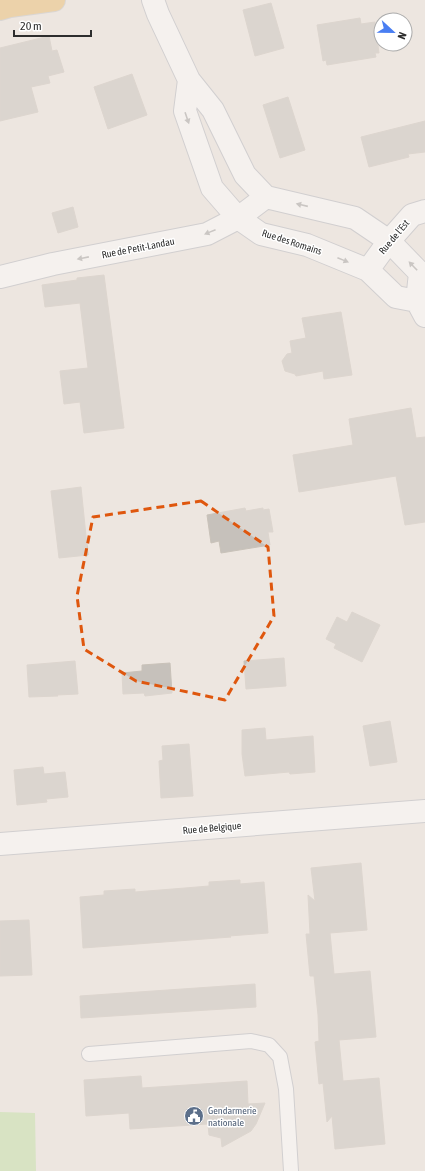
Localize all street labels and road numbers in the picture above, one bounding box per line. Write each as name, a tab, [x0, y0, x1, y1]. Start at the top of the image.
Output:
street label: Rue de l'Est	[376, 218, 412, 256]
street label: Rue des Romains	[261, 227, 324, 257]
street label: Rue de Petit-Landau	[101, 236, 175, 260]
street label: Rue de Belgique	[182, 820, 242, 836]

